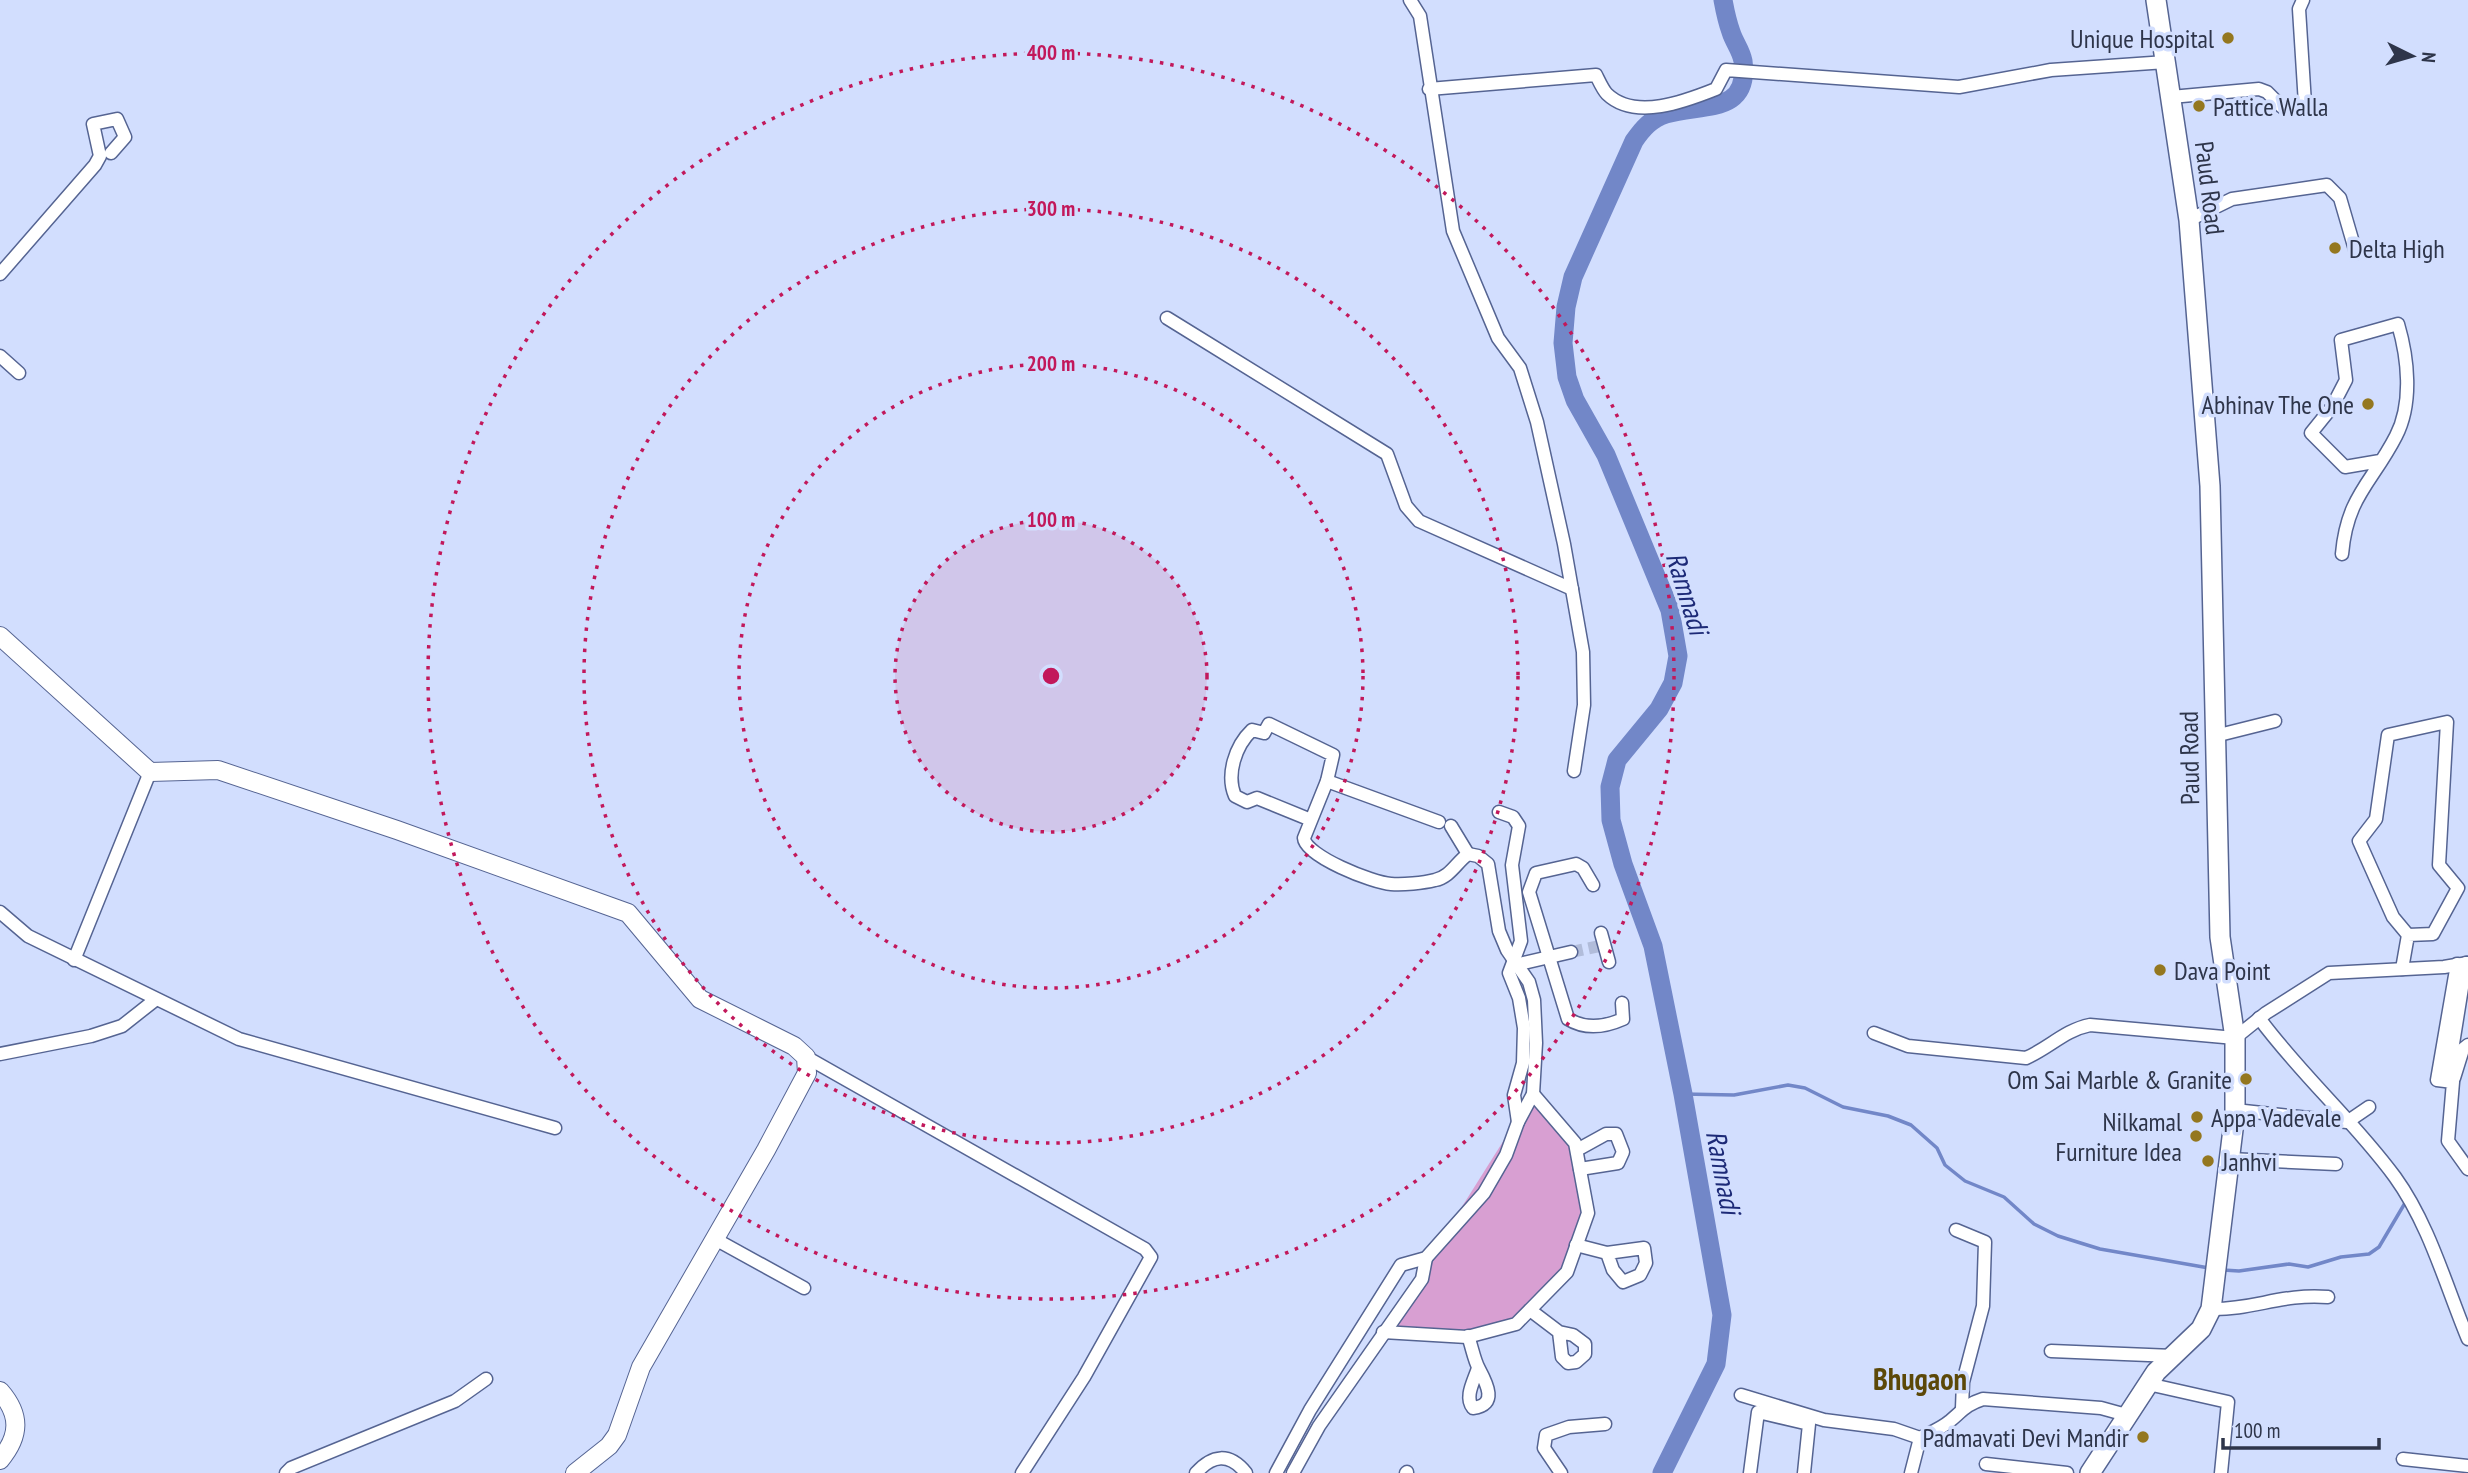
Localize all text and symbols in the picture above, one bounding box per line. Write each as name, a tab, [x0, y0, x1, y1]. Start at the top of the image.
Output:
north arrow	[2377, 21, 2447, 91]
place label: Unique Hospital	[2070, 22, 2214, 55]
marker: Unique Hospital	[2220, 30, 2236, 46]
text: 400 m	[1027, 39, 1075, 66]
text: N	[2417, 51, 2441, 64]
place label: Pattice Walla	[2213, 90, 2329, 123]
marker: Pattice Walla	[2191, 98, 2207, 114]
street label: Paud Road	[2188, 139, 2232, 237]
text: 300 m	[1027, 195, 1075, 222]
place label: Delta High	[2349, 232, 2445, 265]
marker: Delta High	[2327, 240, 2343, 256]
text: 200 m	[1027, 350, 1075, 377]
place label: Abhinav The One	[2202, 388, 2354, 421]
marker: Abhinav The One	[2360, 396, 2376, 412]
text: 100 m	[1027, 506, 1075, 533]
water label: Ramnadi	[1658, 547, 1719, 643]
centre of rings	[1039, 664, 1063, 688]
street label: Paud Road	[2172, 711, 2206, 805]
place label: Dava Point	[2174, 954, 2270, 987]
marker: Dava Point	[2152, 962, 2168, 978]
place label: Om Sai Marble & Granite	[2007, 1063, 2232, 1096]
marker: Om Sai Marble & Granite	[2238, 1071, 2254, 1087]
place label: Appa Vadevale	[2211, 1101, 2341, 1134]
place label: Nilkamal Furniture Idea	[2056, 1105, 2182, 1168]
marker: Appa Vadevale	[2189, 1109, 2205, 1125]
water label: Ramnadi	[1698, 1127, 1751, 1221]
marker: Nilkamal Furniture Idea	[2188, 1128, 2204, 1144]
place label: Janhvi	[2221, 1145, 2277, 1178]
marker: Janhvi	[2200, 1153, 2216, 1169]
district label: Bhugaon	[1873, 1359, 1967, 1398]
scale bar	[2223, 1406, 2379, 1450]
text: 100 m	[2234, 1417, 2280, 1444]
place label: Padmavati Devi Mandir	[1923, 1421, 2129, 1454]
marker: Padmavati Devi Mandir	[2135, 1429, 2151, 1445]

